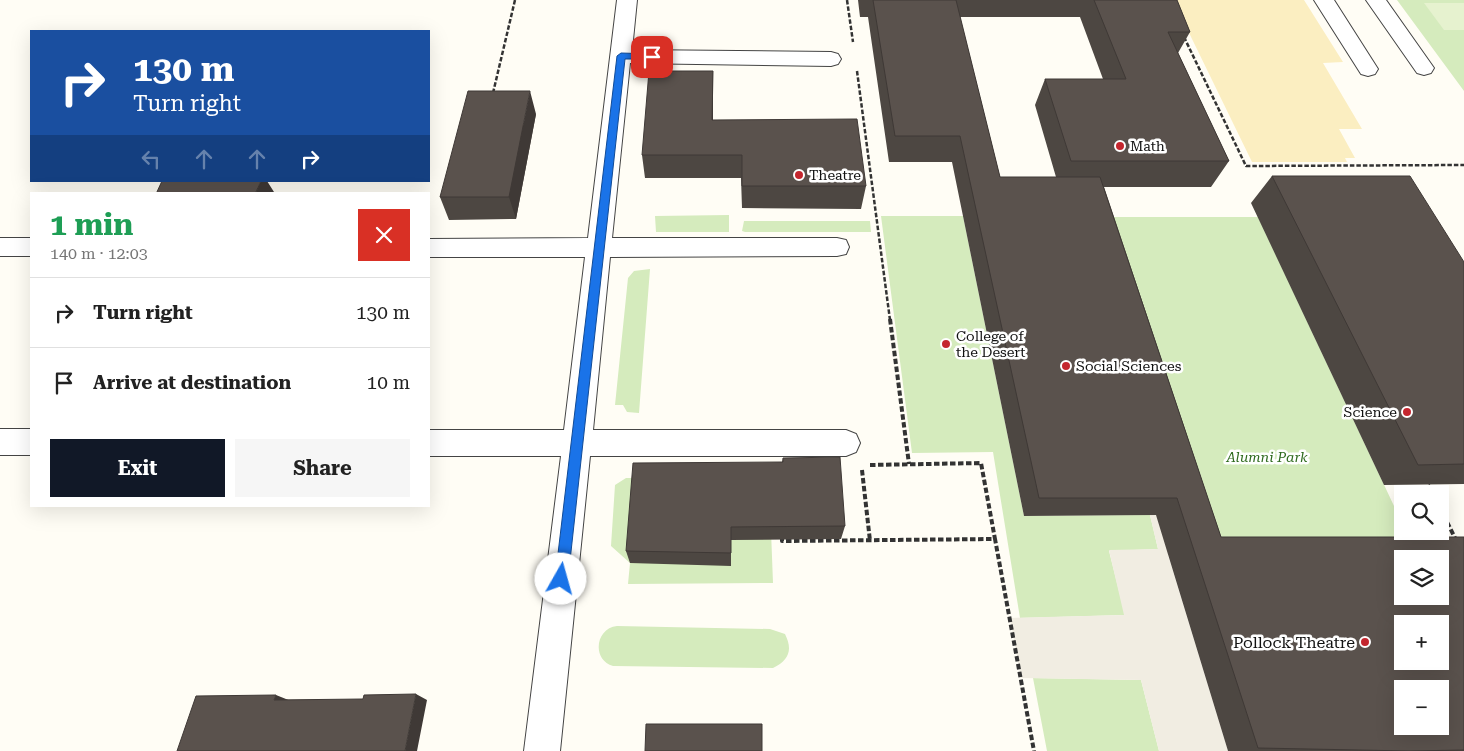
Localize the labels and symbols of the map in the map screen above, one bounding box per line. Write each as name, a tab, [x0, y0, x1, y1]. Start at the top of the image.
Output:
pin	[631, 36, 673, 78]
place label: Math	[1130, 138, 1165, 154]
marker: Math	[1114, 140, 1126, 152]
place label: Theatre	[809, 167, 861, 183]
marker: Theatre	[793, 169, 805, 181]
place label: College of the Desert	[956, 328, 1026, 360]
marker: College of the Desert	[940, 338, 952, 350]
place label: Social Sciences	[1076, 358, 1182, 374]
marker: Social Sciences	[1060, 360, 1072, 372]
place label: Science	[1344, 404, 1397, 420]
marker: Science	[1401, 406, 1413, 418]
park label: Alumni Park	[1225, 449, 1308, 465]
position arrow	[534, 552, 586, 604]
place label: Pollock Theatre	[1233, 633, 1355, 652]
marker: Pollock Theatre	[1359, 636, 1371, 648]

